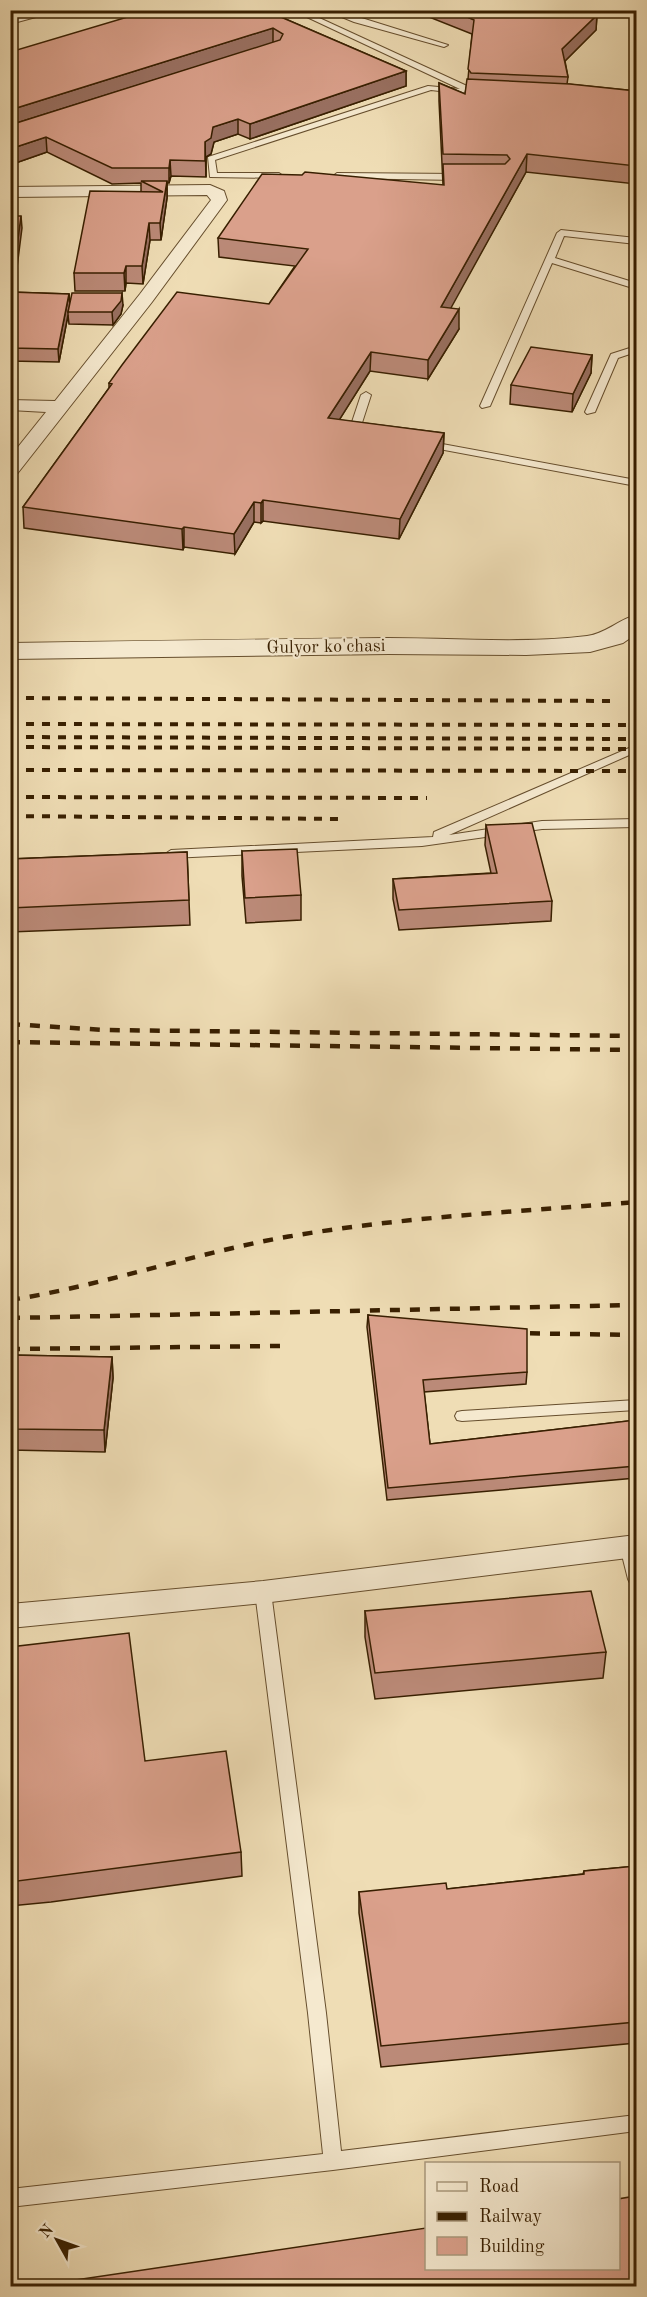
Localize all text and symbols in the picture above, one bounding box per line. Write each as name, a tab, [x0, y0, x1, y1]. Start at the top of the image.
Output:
street label: Gulyor ko'chasi	[266, 637, 386, 657]
legend	[425, 2162, 620, 2270]
text: Road	[479, 2178, 519, 2196]
text: Railway	[479, 2208, 542, 2226]
north arrow	[27, 2210, 87, 2270]
text: N	[37, 2221, 58, 2241]
text: Building	[479, 2238, 545, 2256]

